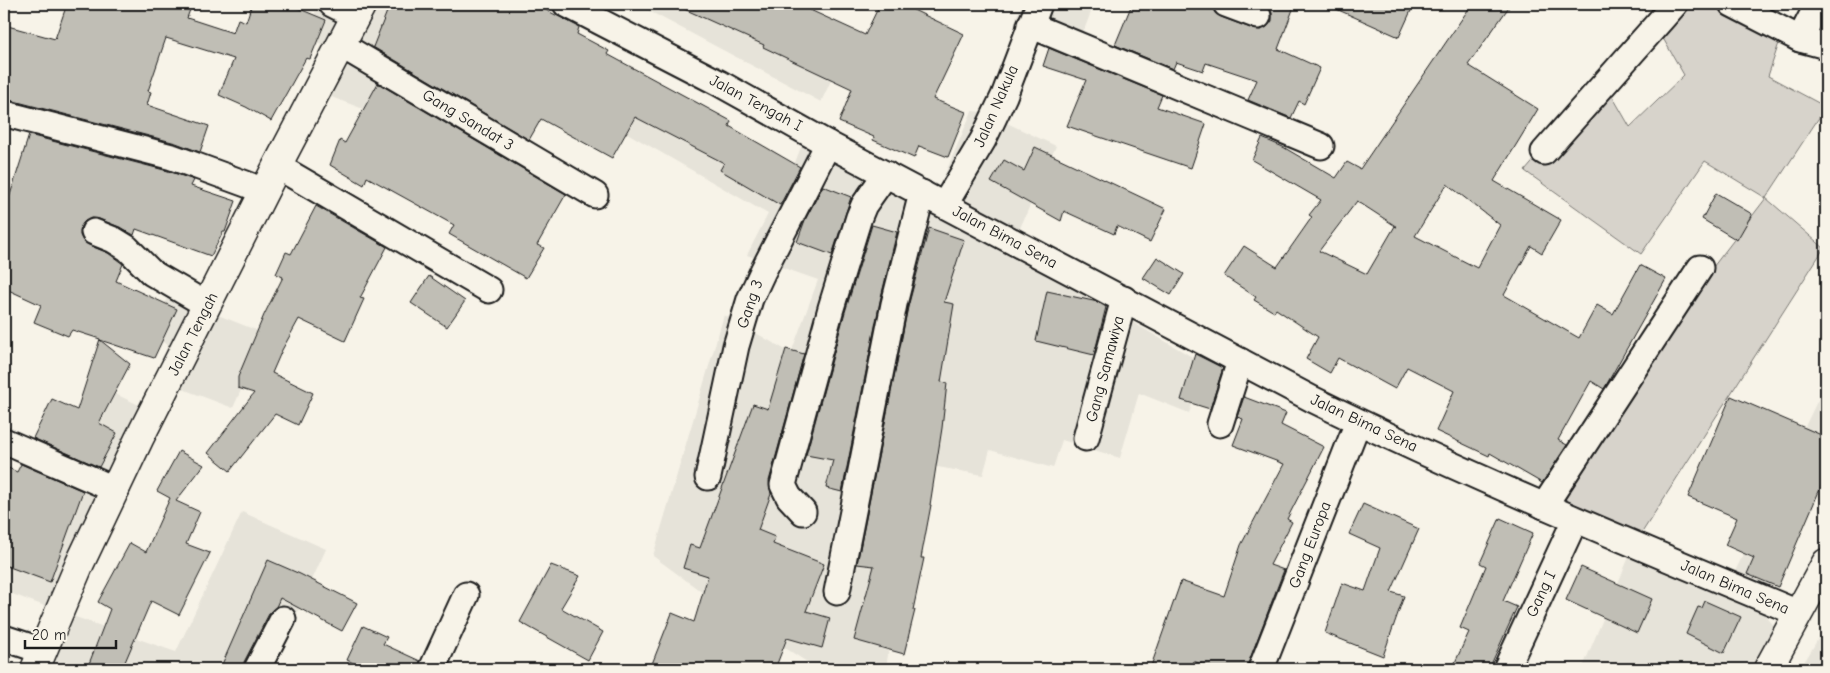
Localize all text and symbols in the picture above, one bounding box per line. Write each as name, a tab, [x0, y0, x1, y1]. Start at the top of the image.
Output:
street label: Jalan Nakula	[970, 62, 1022, 150]
street label: Jalan Tengah I	[707, 71, 805, 135]
street label: Gang Sandat 3	[419, 86, 517, 154]
street label: Jalan Bima Sena	[950, 202, 1060, 272]
street label: Gang 3	[733, 277, 767, 331]
street label: Jalan Tengah	[164, 289, 222, 379]
street label: Gang Samawiya	[1082, 314, 1128, 424]
street label: Jalan Bima Sena	[1308, 390, 1420, 456]
street label: Gang Europa	[1285, 499, 1335, 591]
street label: Jalan Bima Sena	[1678, 556, 1792, 618]
street label: Gang I	[1523, 568, 1559, 620]
scale bar	[25, 618, 116, 650]
text: 20 m	[32, 626, 66, 644]

